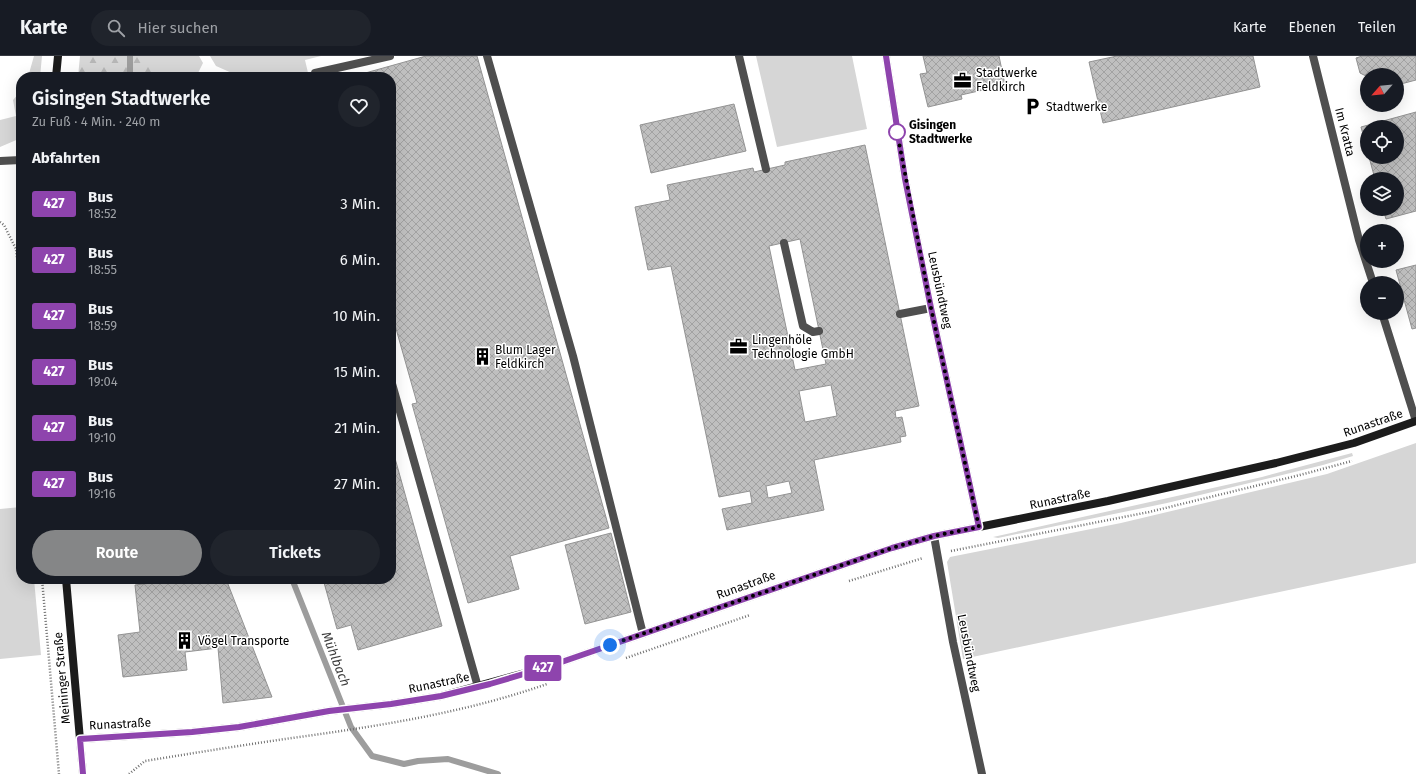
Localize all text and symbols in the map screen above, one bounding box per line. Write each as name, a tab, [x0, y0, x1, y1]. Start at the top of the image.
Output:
search box	[91, 10, 371, 46]
text: Karte	[20, 16, 67, 39]
icon: search	[105, 17, 127, 39]
text: Hier suchen	[137, 19, 218, 37]
text: Karte	[1233, 19, 1267, 36]
text: Ebenen	[1289, 19, 1336, 36]
text: Teilen	[1358, 19, 1396, 36]
place label: Stadtwerke Feldkirch	[976, 66, 1037, 94]
north arrow	[1360, 68, 1404, 112]
map controls	[1360, 68, 1404, 320]
office icon: Stadtwerke Feldkirch	[953, 70, 973, 90]
button: heart	[338, 85, 380, 127]
text: Gisingen Stadtwerke	[32, 87, 210, 110]
parking icon: Stadtwerke	[1023, 97, 1043, 117]
place label: Stadtwerke	[1046, 100, 1107, 114]
street label: Im Kratta	[1332, 106, 1358, 158]
text: Zu Fuß · 4 Min. · 240 m	[32, 114, 160, 129]
place label: Gisingen Stadtwerke	[909, 118, 973, 146]
button: locate	[1360, 120, 1404, 164]
marker: Gisingen Stadtwerke	[888, 123, 906, 141]
text: Abfahrten	[32, 149, 100, 167]
button: layers	[1360, 172, 1404, 216]
text: Bus	[88, 188, 113, 206]
text: 427	[43, 195, 65, 212]
text: 3 Min.	[340, 195, 380, 213]
text: 18:52	[88, 206, 117, 221]
button: +	[1360, 224, 1404, 268]
text: Bus	[88, 244, 113, 262]
street label: Leusbündtweg	[925, 250, 955, 331]
text: 427	[43, 251, 65, 268]
text: 6 Min.	[340, 251, 380, 269]
text: 18:55	[88, 262, 117, 277]
button: −	[1360, 276, 1404, 320]
text: Bus	[88, 300, 113, 318]
text: 427	[43, 307, 65, 324]
text: 10 Min.	[333, 307, 380, 325]
text: 18:59	[88, 318, 117, 333]
place label: Lingenhöle Technologie GmbH	[752, 333, 854, 361]
office icon: Lingenhöle Technologie GmbH	[729, 337, 749, 357]
place label: Blum Lager Feldkirch	[495, 343, 556, 371]
building icon: Blum Lager Feldkirch	[472, 347, 492, 367]
text: Bus	[88, 356, 113, 374]
text: 427	[43, 363, 65, 380]
text: 15 Min.	[334, 363, 380, 381]
text: 19:04	[88, 374, 118, 389]
street label: Runastraße	[1341, 406, 1405, 440]
text: Bus	[88, 412, 113, 430]
text: 427	[43, 419, 65, 436]
text: 21 Min.	[334, 419, 380, 437]
text: 19:10	[88, 430, 116, 445]
text: Bus	[88, 468, 113, 486]
text: 427	[43, 475, 65, 492]
text: 27 Min.	[334, 475, 380, 493]
text: 19:16	[88, 486, 116, 501]
street label: Runastraße	[1028, 486, 1092, 512]
button: Route	[32, 530, 202, 576]
button: Tickets	[210, 530, 380, 576]
street label: Runastraße	[714, 568, 778, 602]
street label: Leusbündtweg	[955, 613, 984, 694]
water label: Mühlbach	[319, 630, 353, 688]
street label: Meininger Straße	[51, 631, 73, 725]
building icon: Vögel Transporte	[175, 631, 195, 651]
place label: Vögel Transporte	[198, 634, 289, 648]
your location	[600, 635, 620, 655]
line badge: 427	[520, 655, 566, 681]
text: 427	[532, 659, 554, 676]
street label: Runastraße	[407, 670, 471, 696]
street label: Runastraße	[89, 715, 151, 733]

